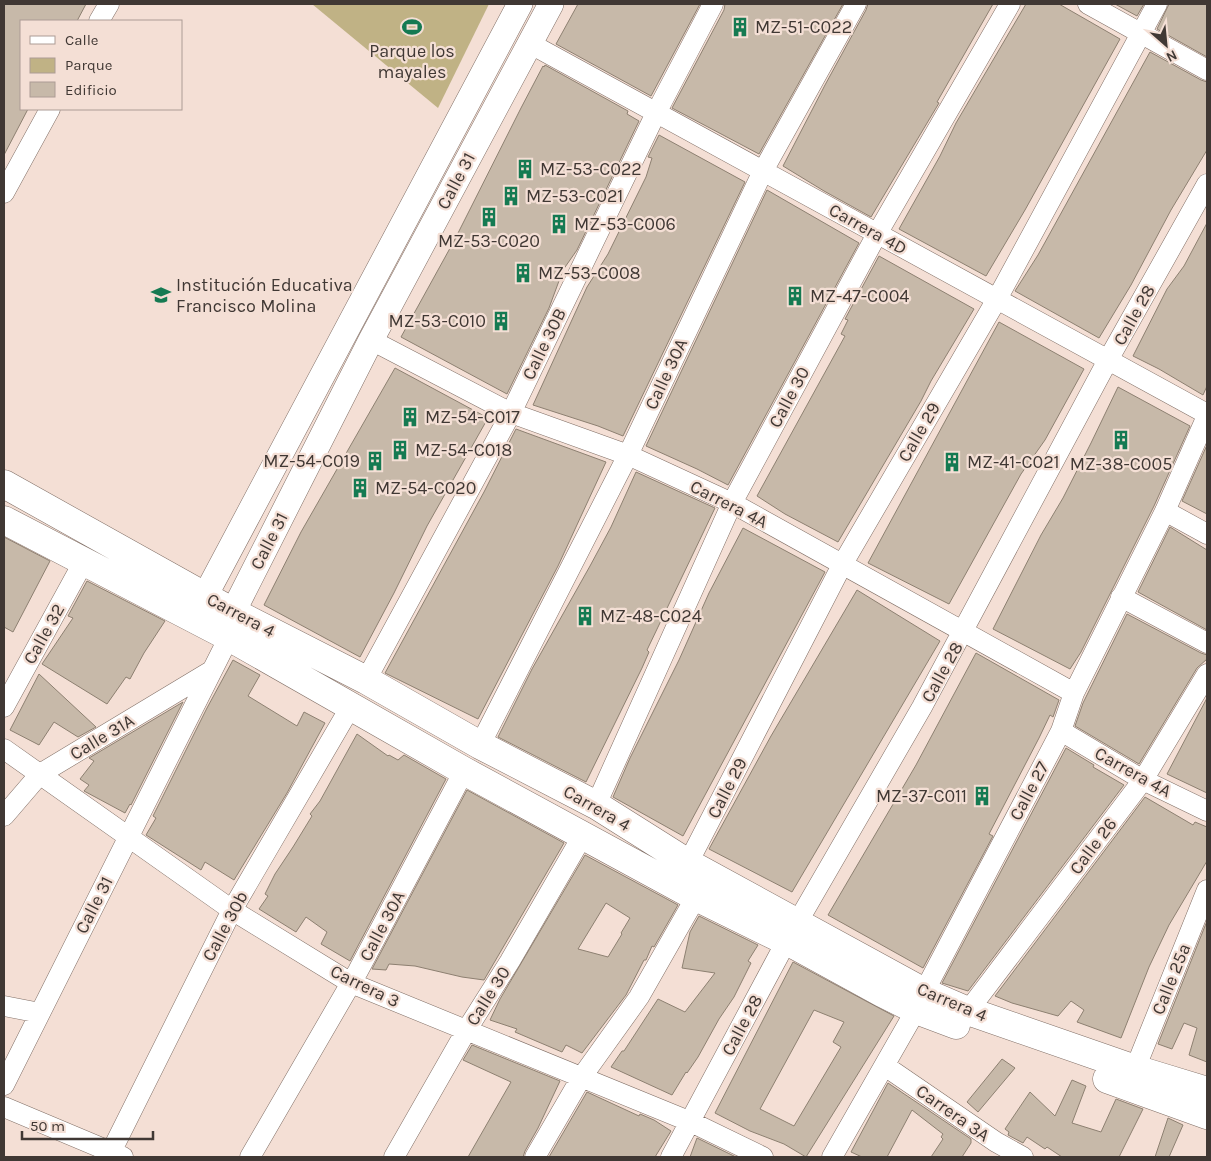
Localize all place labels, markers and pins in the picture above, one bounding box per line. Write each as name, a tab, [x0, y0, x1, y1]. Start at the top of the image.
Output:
sports icon: Parque los mayales	[401, 16, 423, 38]
building icon: MZ-51-C022	[729, 16, 751, 38]
place label: MZ-51-C022	[755, 16, 852, 38]
place label: Parque los mayales	[369, 40, 455, 83]
building icon: MZ-53-C022	[514, 158, 536, 180]
place label: MZ-53-C022	[540, 158, 642, 180]
building icon: MZ-53-C021	[500, 185, 522, 207]
place label: MZ-53-C021	[526, 185, 623, 207]
building icon: MZ-53-C020	[478, 206, 500, 228]
building icon: MZ-53-C006	[548, 213, 570, 235]
place label: MZ-53-C006	[574, 213, 676, 235]
place label: MZ-53-C020	[438, 230, 540, 252]
building icon: MZ-53-C008	[512, 262, 534, 284]
place label: MZ-53-C008	[538, 262, 641, 284]
place label: Institución Educativa Francisco Molina	[176, 274, 353, 317]
school or university icon: Institución Educativa Francisco Molina	[150, 284, 172, 306]
building icon: MZ-47-C004	[784, 285, 806, 307]
place label: MZ-47-C004	[810, 285, 909, 307]
place label: MZ-53-C010	[388, 310, 486, 332]
building icon: MZ-53-C010	[490, 310, 512, 332]
building icon: MZ-54-C017	[399, 406, 421, 428]
place label: MZ-54-C017	[425, 406, 520, 428]
building icon: MZ-38-C005	[1110, 429, 1132, 451]
building icon: MZ-54-C018	[389, 439, 411, 461]
place label: MZ-54-C018	[415, 439, 512, 461]
place label: MZ-54-C019	[263, 450, 360, 472]
building icon: MZ-54-C019	[364, 450, 386, 472]
building icon: MZ-41-C021	[941, 451, 963, 473]
place label: MZ-41-C021	[967, 451, 1060, 473]
place label: MZ-38-C005	[1070, 453, 1172, 475]
building icon: MZ-54-C020	[349, 477, 371, 499]
place label: MZ-54-C020	[375, 477, 476, 499]
building icon: MZ-48-C024	[574, 605, 596, 627]
place label: MZ-48-C024	[600, 605, 702, 627]
place label: MZ-37-C011	[876, 785, 967, 807]
building icon: MZ-37-C011	[971, 785, 993, 807]

